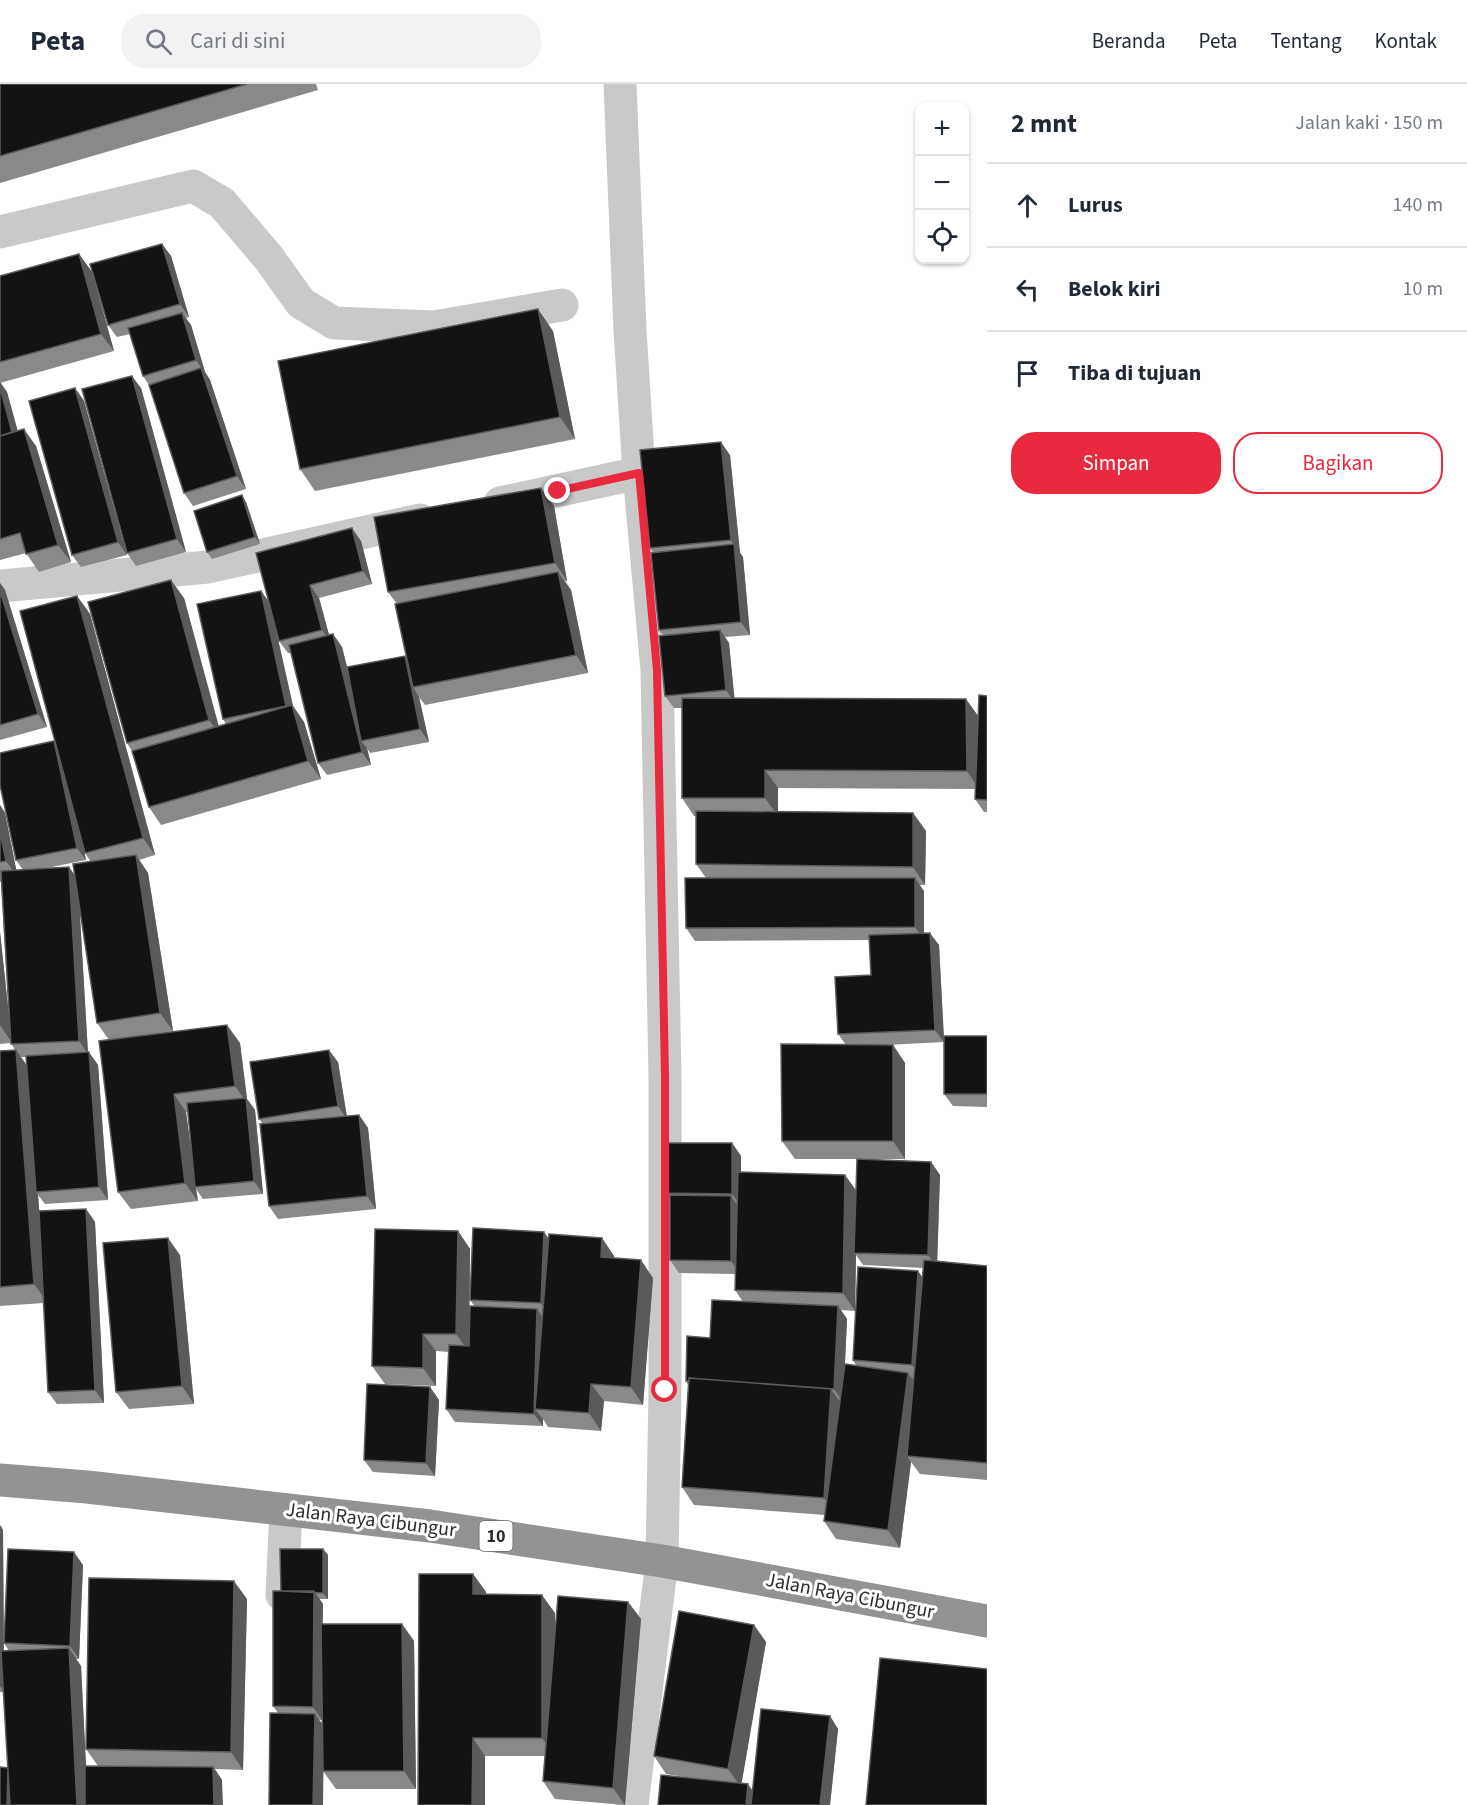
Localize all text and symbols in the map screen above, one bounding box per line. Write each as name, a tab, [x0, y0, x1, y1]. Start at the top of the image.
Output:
search box	[121, 14, 541, 68]
text: Peta	[30, 21, 85, 61]
icon: search	[142, 25, 175, 58]
text: Cari di sini	[190, 25, 285, 57]
text: Beranda	[1092, 26, 1166, 56]
text: Peta	[1199, 26, 1237, 56]
text: Tentang	[1270, 26, 1341, 56]
text: Kontak	[1374, 26, 1437, 56]
map controls	[915, 102, 969, 264]
button: +	[915, 102, 969, 156]
text: 2 mnt	[1011, 105, 1077, 142]
text: Jalan kaki · 150 m	[1295, 109, 1443, 137]
button: −	[915, 156, 969, 210]
icon: ahead	[1011, 189, 1044, 222]
text: Lurus	[1068, 189, 1123, 221]
text: 140 m	[1393, 191, 1443, 219]
button: locate	[915, 210, 969, 264]
icon: left	[1011, 273, 1044, 306]
text: Belok kiri	[1068, 273, 1161, 305]
text: 10 m	[1403, 275, 1443, 303]
icon: arrive	[1011, 357, 1044, 390]
text: Tiba di tujuan	[1068, 357, 1201, 389]
button: Simpan	[1011, 432, 1221, 494]
button: Bagikan	[1233, 432, 1443, 494]
route end	[544, 477, 570, 503]
route start	[651, 1376, 677, 1402]
street label: Jalan Raya Cibungur	[284, 1496, 458, 1544]
road number: 10	[480, 1521, 512, 1551]
street label: Jalan Raya Cibungur	[763, 1566, 937, 1626]

